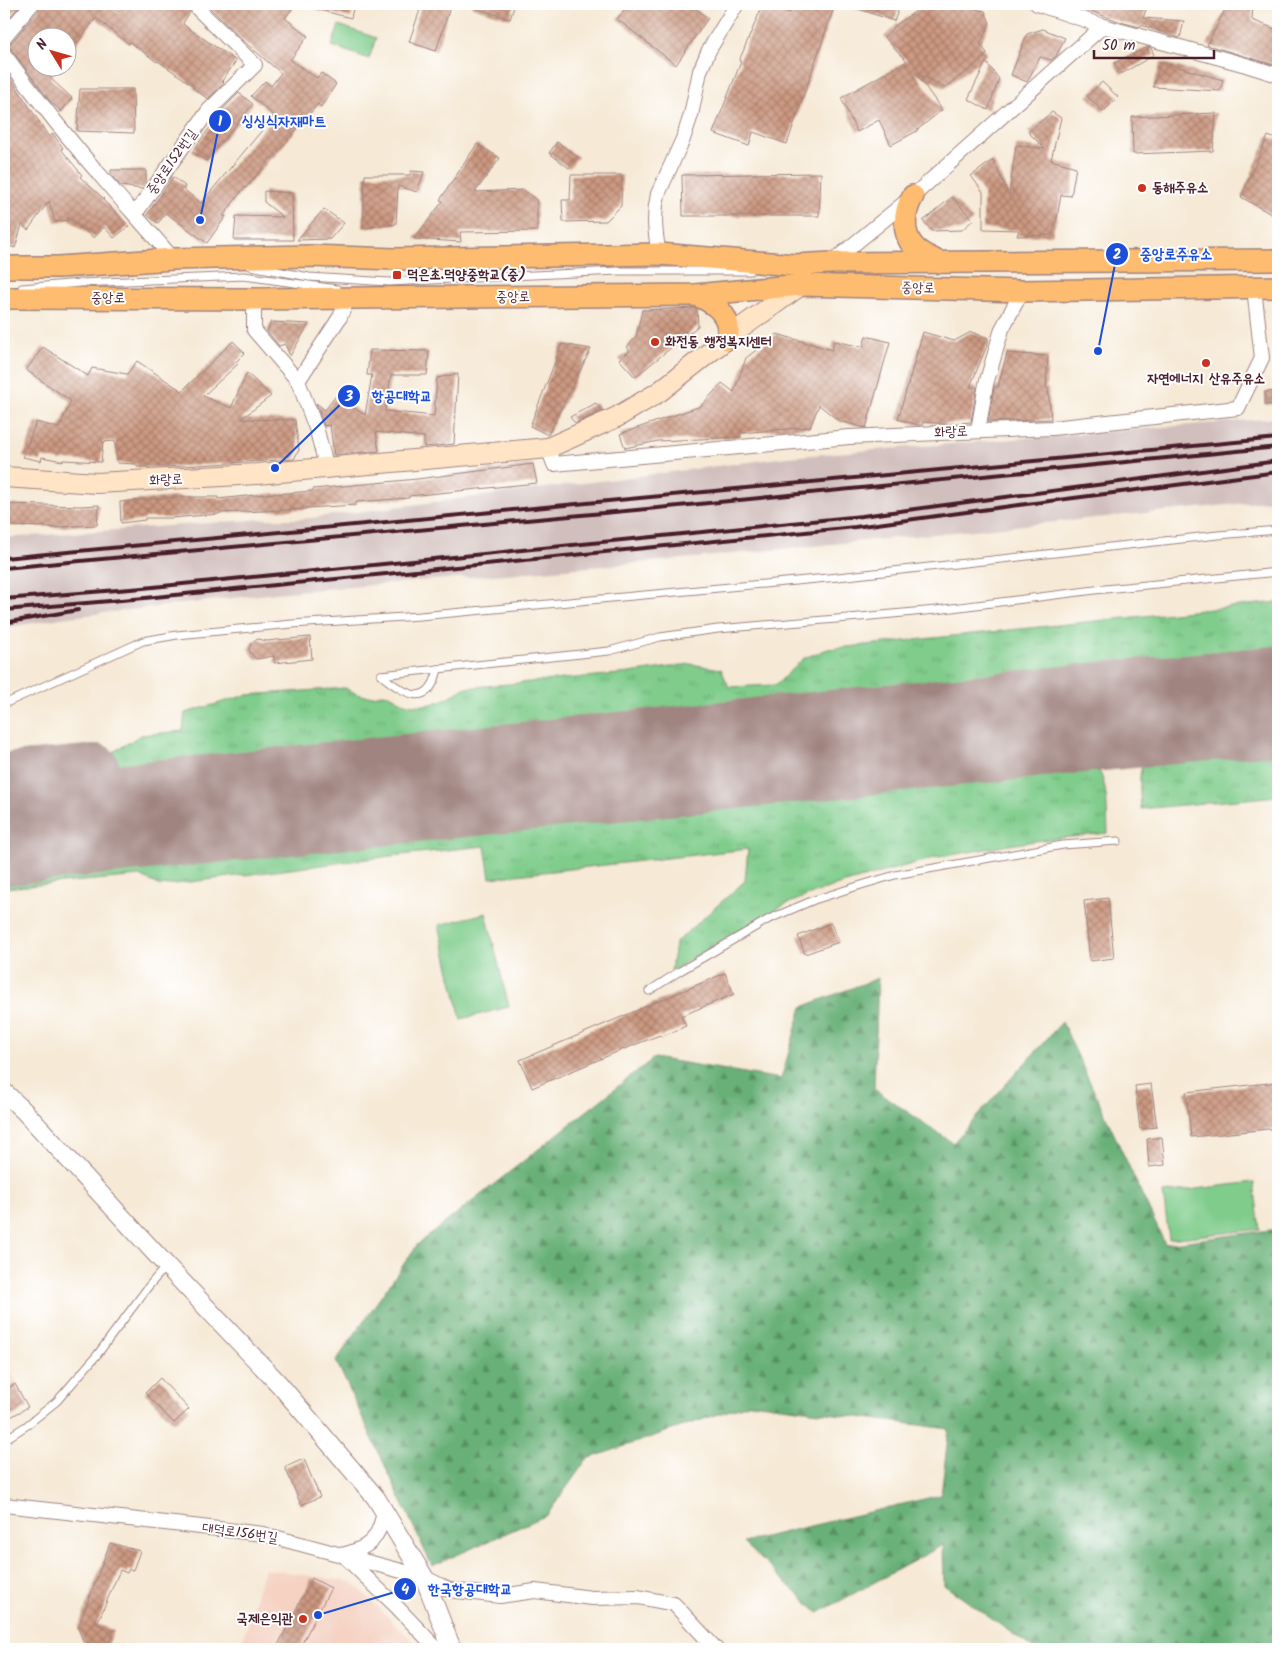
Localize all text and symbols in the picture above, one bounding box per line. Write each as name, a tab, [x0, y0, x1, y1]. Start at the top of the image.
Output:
north arrow	[28, 28, 78, 78]
scale bar	[1094, 28, 1214, 60]
text: 50 m	[1102, 34, 1136, 58]
text: N	[31, 35, 54, 55]
callout: 싱싱식자재마트	[207, 106, 337, 136]
text: 1	[218, 110, 223, 134]
text: 싱싱식자재마트	[242, 110, 326, 134]
street label: 중앙로152번길	[141, 124, 203, 200]
place label: 동해주유소	[1152, 177, 1208, 199]
marker: 동해주유소	[1136, 182, 1148, 194]
callout: 중앙로주유소	[1104, 239, 1222, 269]
text: 2	[1113, 243, 1122, 267]
text: 중앙로주유소	[1140, 243, 1212, 267]
place label: 덕은초.덕양중학교(중)	[407, 264, 526, 286]
marker: 덕은초.덕양중학교(중)	[391, 269, 403, 281]
street label: 중앙로	[901, 277, 935, 299]
street label: 중앙로	[496, 286, 530, 308]
street label: 중앙로	[91, 287, 125, 309]
place label: 화전동 행정복지센터	[665, 331, 772, 353]
marker: 화전동 행정복지센터	[649, 336, 661, 348]
marker: 자연에너지 산유주유소	[1200, 357, 1212, 369]
place label: 자연에너지 산유주유소	[1147, 368, 1265, 390]
callout: 항공대학교	[336, 381, 442, 411]
text: 3	[344, 385, 353, 409]
text: 항공대학교	[371, 385, 432, 409]
street label: 화랑로	[934, 420, 968, 444]
street label: 화랑로	[149, 468, 183, 492]
street label: 대덕로156번길	[201, 1517, 280, 1549]
callout: 한국항공대학교	[393, 1574, 522, 1604]
text: 4	[401, 1578, 409, 1602]
text: 한국항공대학교	[427, 1578, 512, 1602]
place label: 국제은익관	[237, 1608, 294, 1630]
marker: 국제은익관	[297, 1613, 309, 1625]

